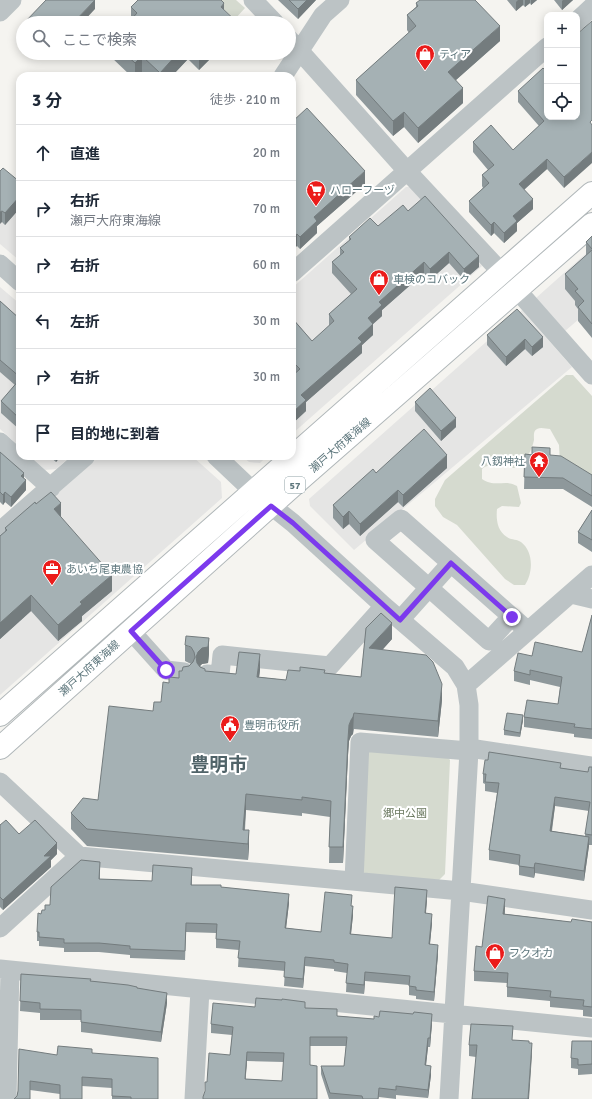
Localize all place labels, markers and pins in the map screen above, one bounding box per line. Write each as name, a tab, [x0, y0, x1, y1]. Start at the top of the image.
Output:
shop icon: ティア	[414, 43, 436, 71]
place label: ティア	[439, 48, 471, 61]
supermarket icon: ハローフーヅ	[305, 179, 327, 207]
place label: ハローフーヅ	[330, 184, 395, 197]
shop icon: 車検のコバック	[368, 268, 390, 296]
place label: 車検のコバック	[393, 273, 470, 286]
temple icon: 八釼神社	[528, 450, 550, 478]
place label: 八釼神社	[481, 455, 525, 468]
office icon: あいち尾東農協	[41, 558, 63, 586]
place label: あいち尾東農協	[66, 563, 143, 576]
public building icon: 豊明市役所	[219, 714, 241, 742]
place label: 豊明市役所	[244, 719, 300, 732]
shop icon: フクオカ	[484, 942, 506, 970]
place label: フクオカ	[509, 947, 553, 960]

